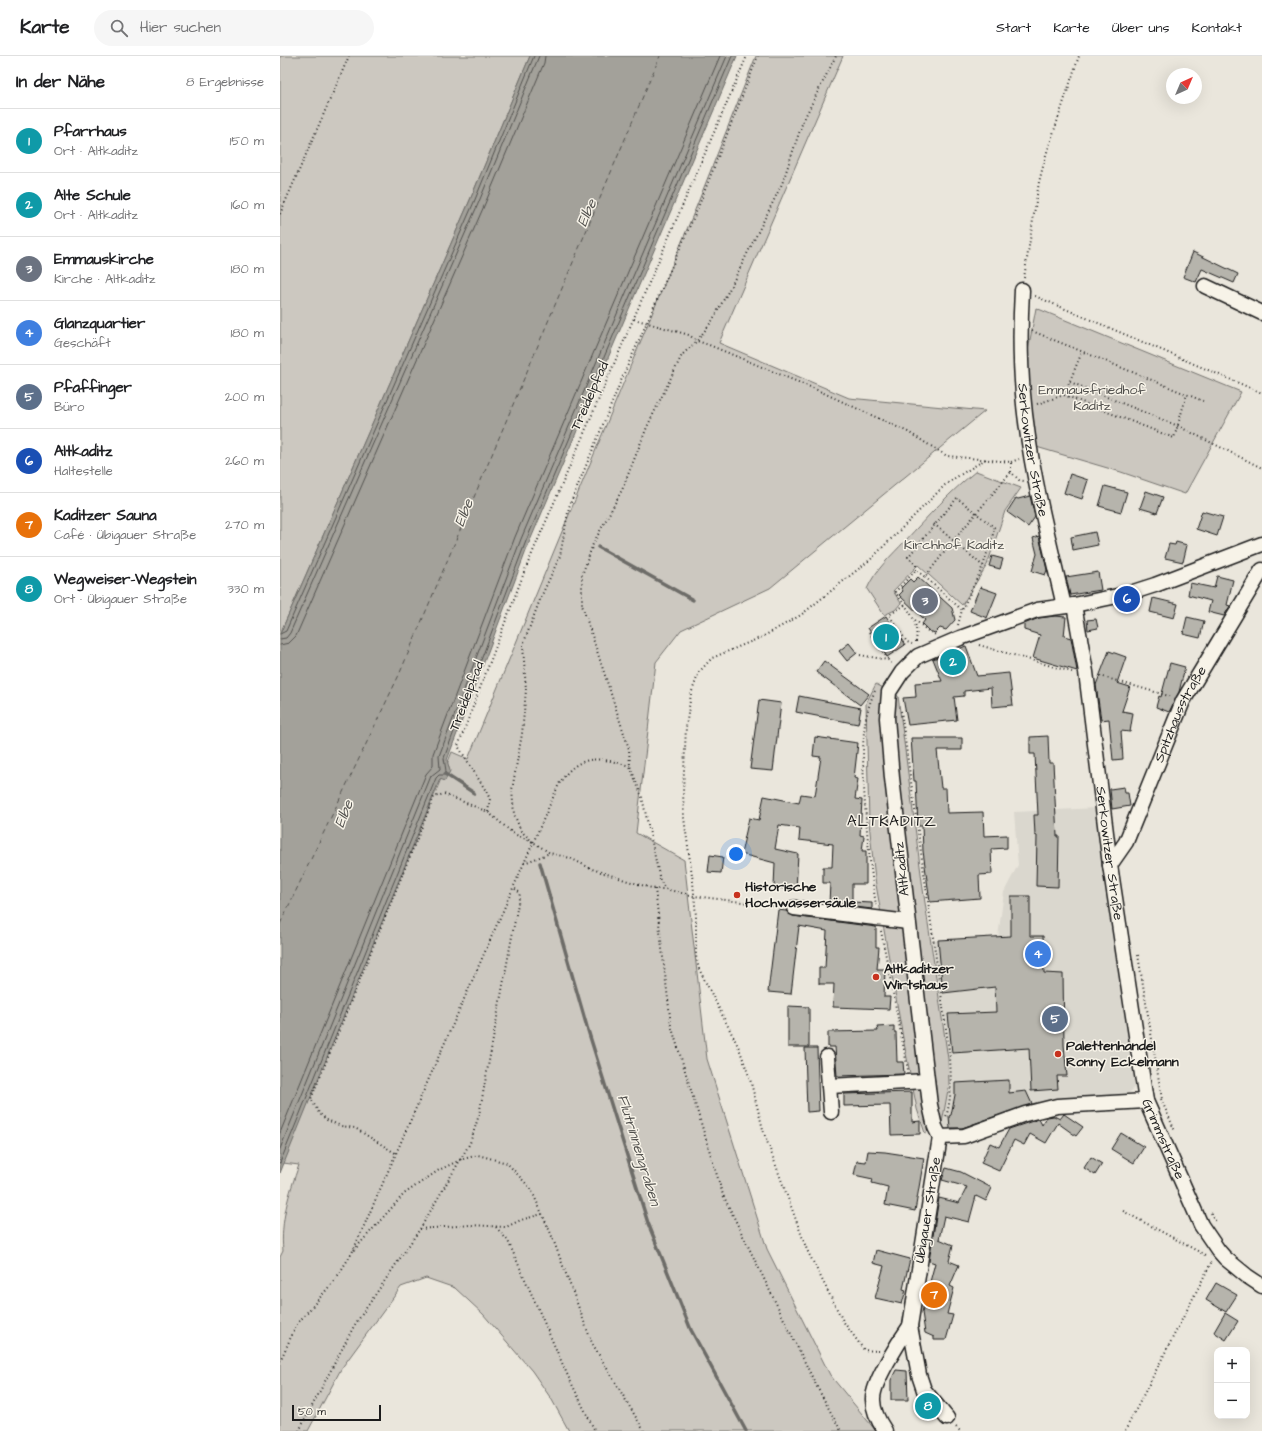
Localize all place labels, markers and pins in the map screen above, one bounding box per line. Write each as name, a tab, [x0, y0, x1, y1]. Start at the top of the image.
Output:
pin: 6	[1114, 584, 1140, 614]
pin: 3	[912, 586, 938, 616]
pin: 1	[873, 622, 899, 652]
pin: 2	[940, 647, 966, 677]
place label: Historische Hochwassersäule	[745, 877, 856, 913]
marker: Historische Hochwassersäule	[732, 890, 742, 900]
pin: 4	[1025, 939, 1051, 969]
place label: Altkaditzer Wirtshaus	[883, 959, 954, 995]
marker: Altkaditzer Wirtshaus	[871, 972, 881, 982]
pin: 5	[1042, 1004, 1068, 1034]
place label: Palettenhandel Ronny Eckelmann	[1066, 1036, 1179, 1072]
marker: Palettenhandel Ronny Eckelmann	[1053, 1049, 1063, 1059]
pin: 7	[921, 1280, 947, 1310]
pin: 8	[915, 1391, 941, 1421]

